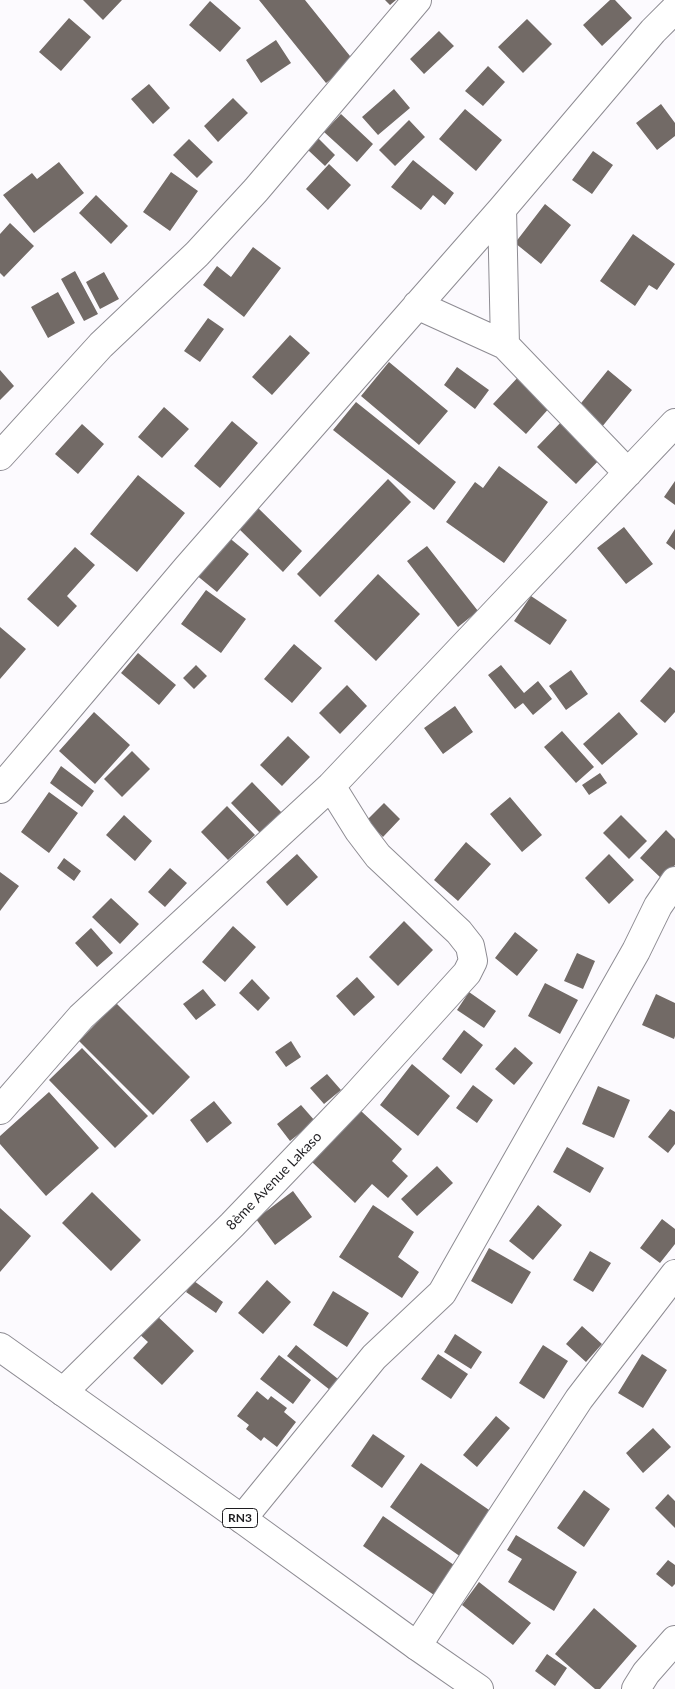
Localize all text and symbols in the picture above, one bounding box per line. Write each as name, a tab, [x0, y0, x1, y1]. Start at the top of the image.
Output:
street label: 8ème Avenue Lakaso	[223, 1128, 325, 1234]
road number: RN3	[222, 1509, 258, 1528]

